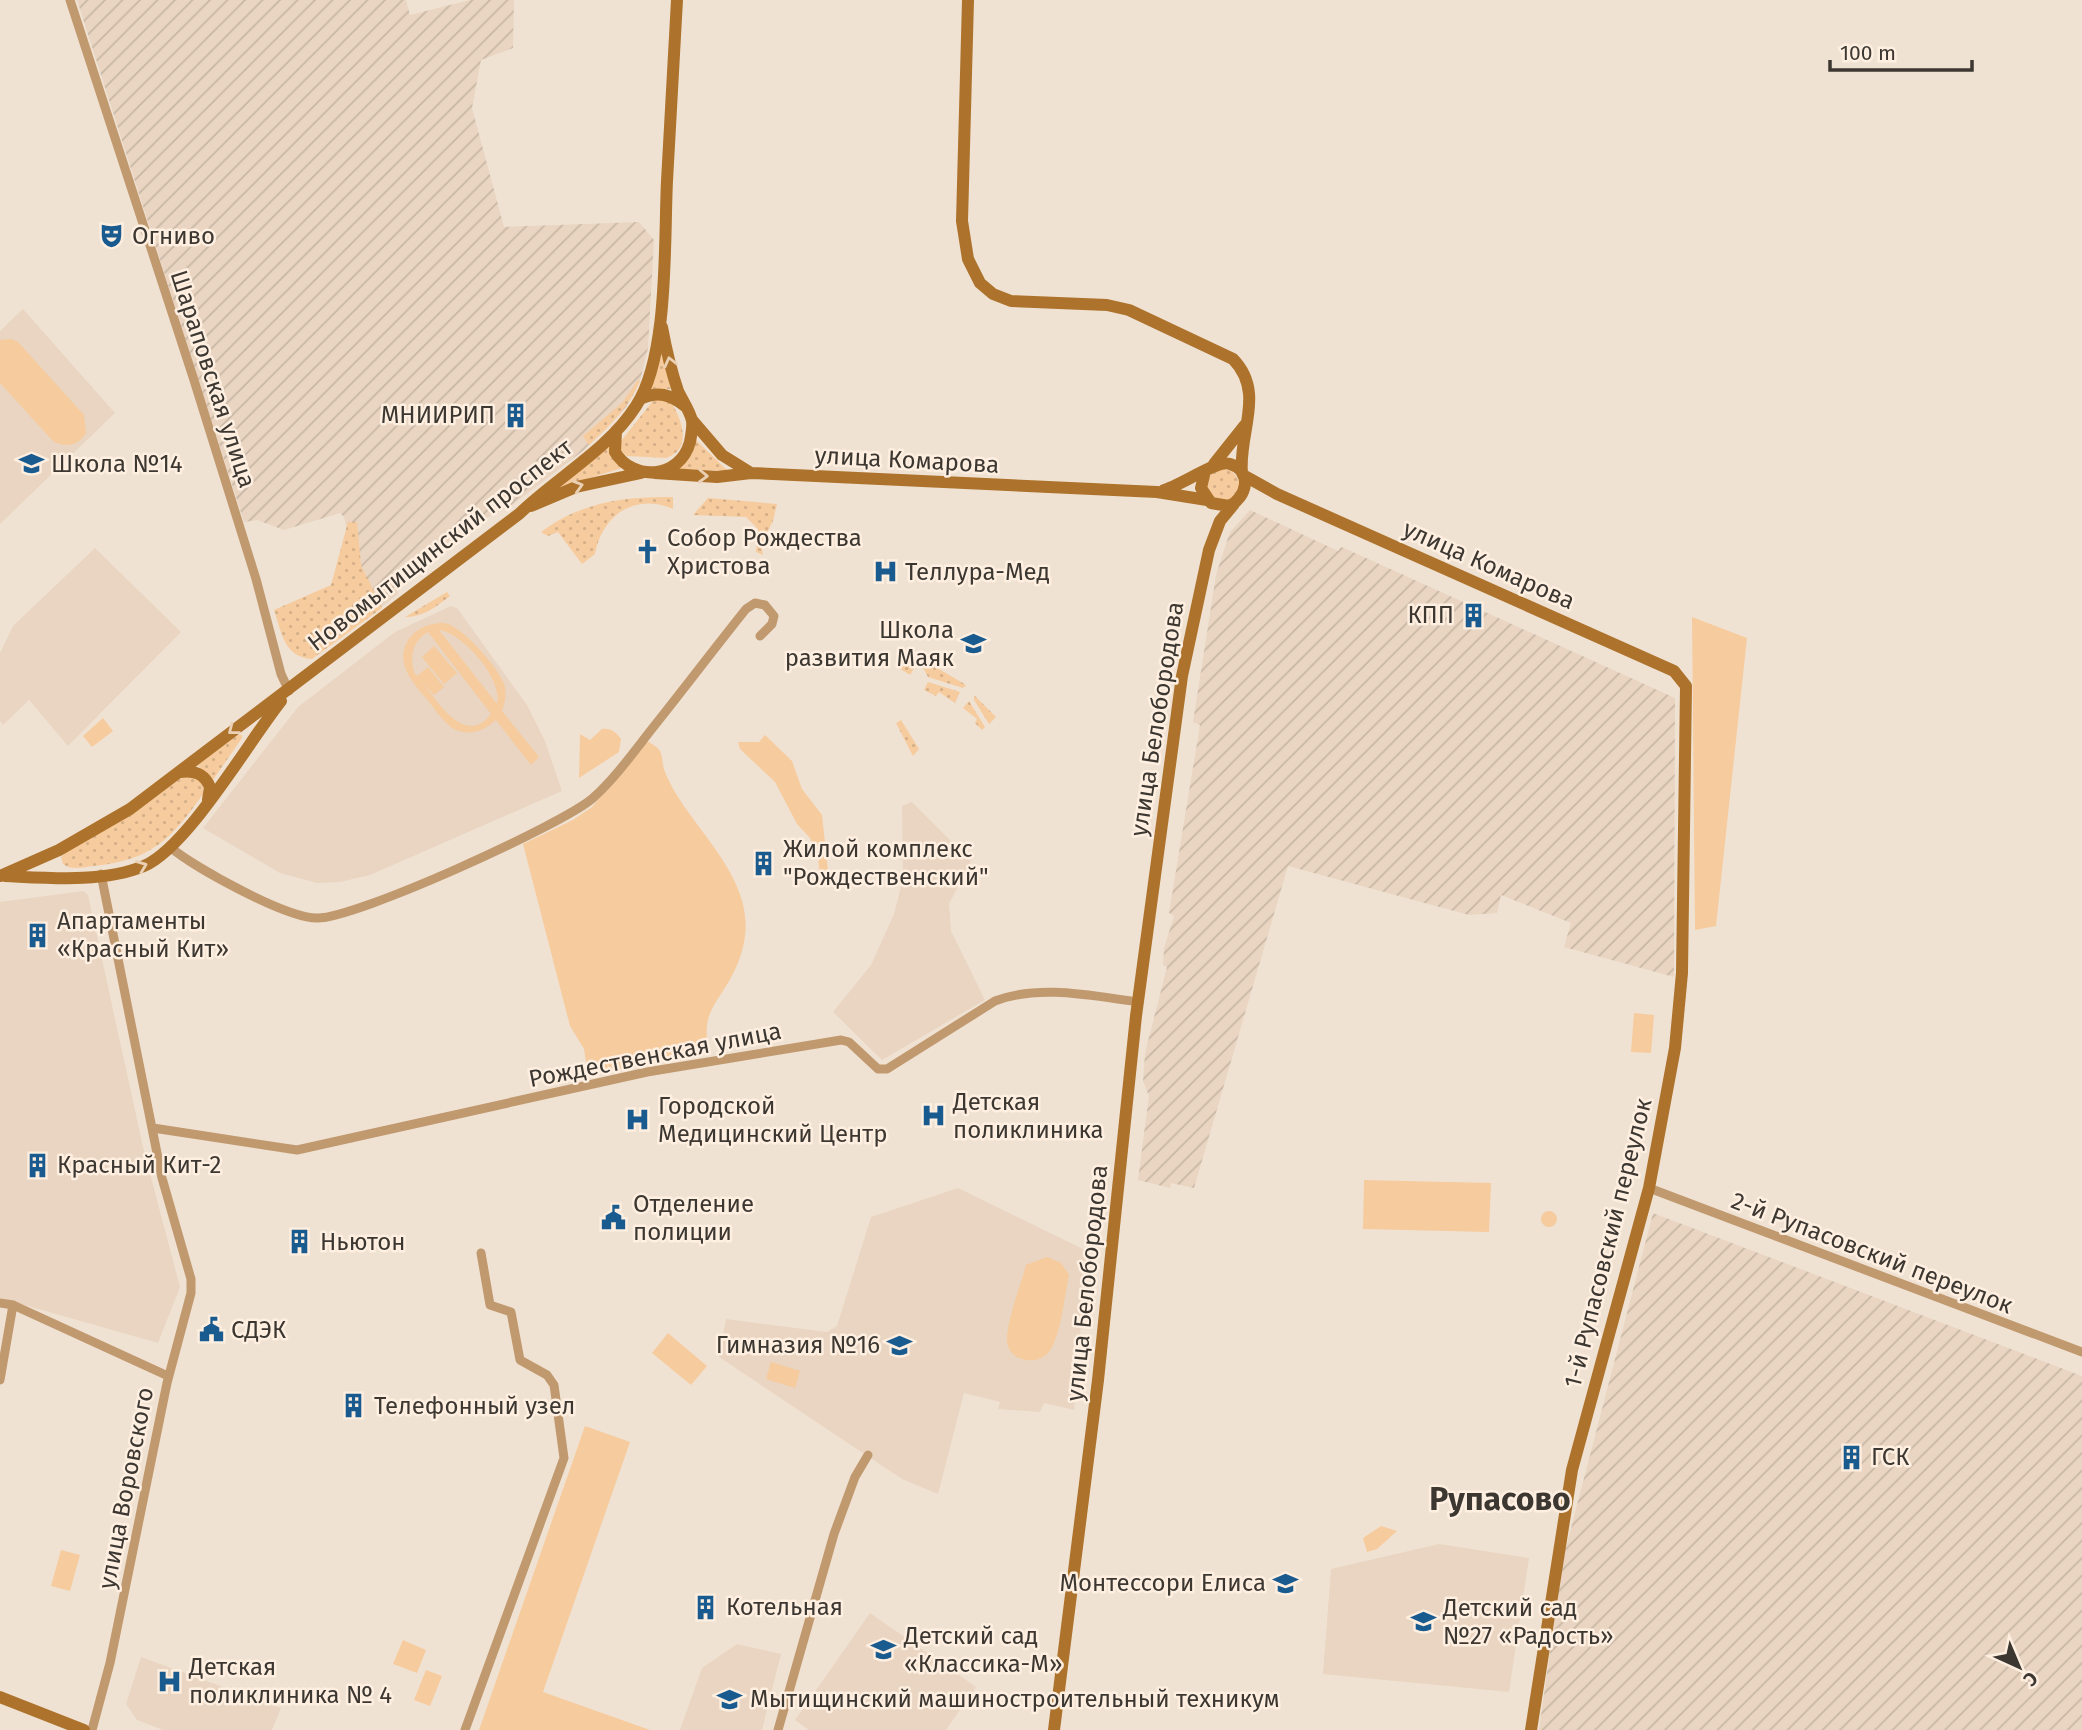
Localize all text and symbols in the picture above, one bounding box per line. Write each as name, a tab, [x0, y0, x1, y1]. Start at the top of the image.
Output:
scale bar	[1830, 28, 1972, 72]
text: 100 m	[1840, 40, 1896, 66]
theatre icon: Огниво	[98, 222, 126, 250]
place label: Огниво	[132, 222, 215, 250]
street label: Шараповская улица	[165, 267, 261, 491]
one-way arrow	[664, 356, 678, 368]
place label: МНИИРИП	[381, 401, 495, 429]
building icon: МНИИРИП	[501, 401, 529, 429]
street label: Новомытищинский проспект	[302, 433, 578, 657]
street label: улица Комарова	[814, 441, 1000, 479]
school or university icon: Школа №14	[17, 450, 45, 478]
place label: Школа №14	[51, 450, 183, 478]
one-way arrow	[698, 469, 709, 484]
one-way arrow	[572, 480, 584, 495]
street label: улица Комарова	[1399, 515, 1579, 615]
place label: Собор Рождества Христова	[667, 524, 862, 580]
church icon: Собор Рождества Христова	[633, 538, 661, 566]
hospital icon: Теллура-Мед	[871, 558, 899, 586]
place label: Теллура-Мед	[905, 558, 1050, 586]
street label: улица Белобородова	[1125, 600, 1189, 838]
place label: КПП	[1407, 601, 1454, 629]
building icon: КПП	[1460, 601, 1488, 629]
place label: Школа развития Маяк	[785, 616, 955, 672]
school or university icon: Школа развития Маяк	[960, 630, 988, 658]
one-way arrow	[228, 721, 241, 734]
place label: Жилой комплекс "Рождественский"	[783, 835, 989, 891]
building icon: Жилой комплекс "Рождественский"	[749, 849, 777, 877]
one-way arrow	[135, 860, 147, 874]
place label: Апартаменты «Красный Кит»	[57, 907, 229, 963]
building icon: Апартаменты «Красный Кит»	[23, 921, 51, 949]
street label: Рождественская улица	[526, 1017, 784, 1093]
place label: Детская поликлиника	[952, 1088, 1104, 1144]
place label: Городской Медицинский Центр	[658, 1092, 887, 1148]
street label: 1-й Рупасовский переулок	[1558, 1095, 1658, 1391]
hospital icon: Детская поликлиника	[919, 1102, 947, 1130]
hospital icon: Городской Медицинский Центр	[624, 1106, 652, 1134]
building icon: Красный Кит-2	[23, 1151, 51, 1179]
place label: Красный Кит-2	[57, 1151, 221, 1179]
street label: улица Белобородова	[1061, 1163, 1113, 1403]
street label: 2-й Рупасовский переулок	[1727, 1186, 2017, 1320]
place label: Отделение полиции	[633, 1190, 754, 1246]
public building icon: Отделение полиции	[599, 1204, 627, 1232]
building icon: Ньютон	[286, 1228, 314, 1256]
place label: Ньютон	[320, 1228, 405, 1256]
public building icon: СДЭК	[197, 1316, 225, 1344]
place label: СДЭК	[231, 1316, 286, 1344]
place label: Гимназия №16	[716, 1331, 880, 1359]
school or university icon: Гимназия №16	[886, 1331, 914, 1359]
street label: улица Воровского	[93, 1385, 159, 1591]
building icon: Телефонный узел	[340, 1392, 368, 1420]
place label: Телефонный узел	[374, 1392, 575, 1420]
building icon: ГСК	[1837, 1443, 1865, 1471]
place label: ГСК	[1871, 1443, 1909, 1471]
district label: Рупасово	[1429, 1480, 1571, 1518]
place label: Монтессори Елиса	[1059, 1569, 1266, 1597]
school or university icon: Монтессори Елиса	[1272, 1569, 1300, 1597]
building icon: Котельная	[692, 1593, 720, 1621]
place label: Котельная	[726, 1593, 843, 1621]
place label: Детский сад №27 «Радость»	[1442, 1594, 1614, 1650]
school or university icon: Детский сад №27 «Радость»	[1409, 1608, 1437, 1636]
place label: Детский сад «Классика-М»	[903, 1622, 1063, 1678]
north arrow	[1984, 1632, 2054, 1702]
school or university icon: Детский сад «Классика-М»	[870, 1636, 898, 1664]
place label: Детская поликлиника № 4	[188, 1653, 392, 1709]
hospital icon: Детская поликлиника № 4	[155, 1667, 183, 1695]
text: С	[2018, 1667, 2042, 1691]
school or university icon: Мытищинский машиностроительный техникум	[716, 1685, 744, 1713]
place label: Мытищинский машиностроительный техникум	[750, 1685, 1280, 1713]

